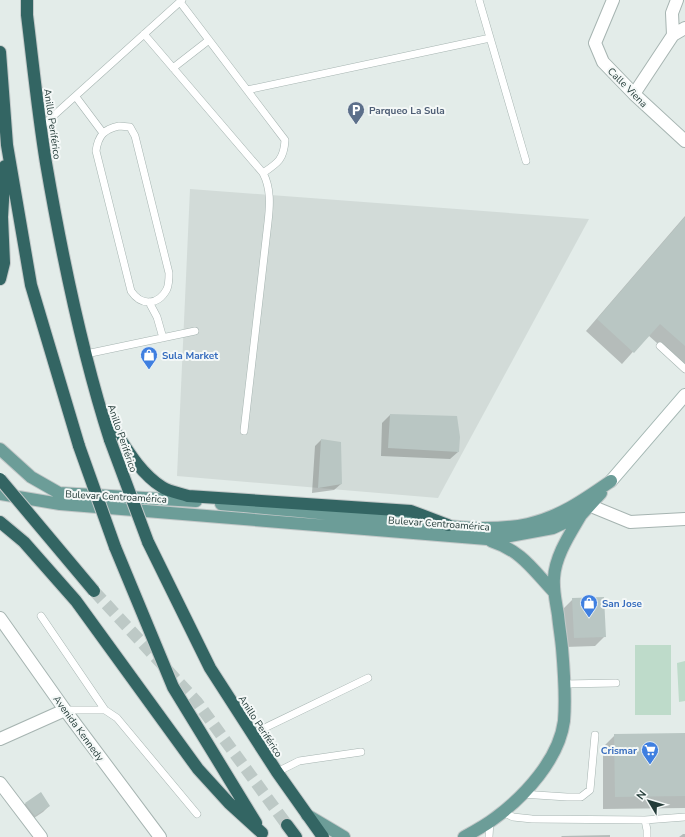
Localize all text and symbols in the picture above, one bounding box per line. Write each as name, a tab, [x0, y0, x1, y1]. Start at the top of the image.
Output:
street label: Calle Viena	[604, 65, 650, 111]
street label: Anillo Periférico	[40, 88, 64, 161]
parking icon: Parqueo La Sula	[346, 100, 366, 125]
place label: Parqueo La Sula	[369, 104, 445, 118]
shop icon: Sula Market	[139, 345, 159, 370]
place label: Sula Market	[162, 349, 218, 363]
street label: Anillo Periférico	[104, 402, 140, 475]
street label: Bulevar Centroamérica	[65, 487, 167, 507]
street label: Bulevar Centroamérica	[388, 513, 490, 535]
shop icon: San Jose	[579, 593, 599, 618]
place label: San Jose	[602, 597, 643, 611]
street label: Avenida Kennedy	[50, 693, 107, 765]
street label: Anillo Periférico	[235, 693, 286, 761]
supermarket icon: Crismar	[640, 740, 660, 765]
place label: Crismar	[601, 744, 637, 758]
north arrow	[629, 781, 669, 821]
text: N	[633, 787, 650, 803]

